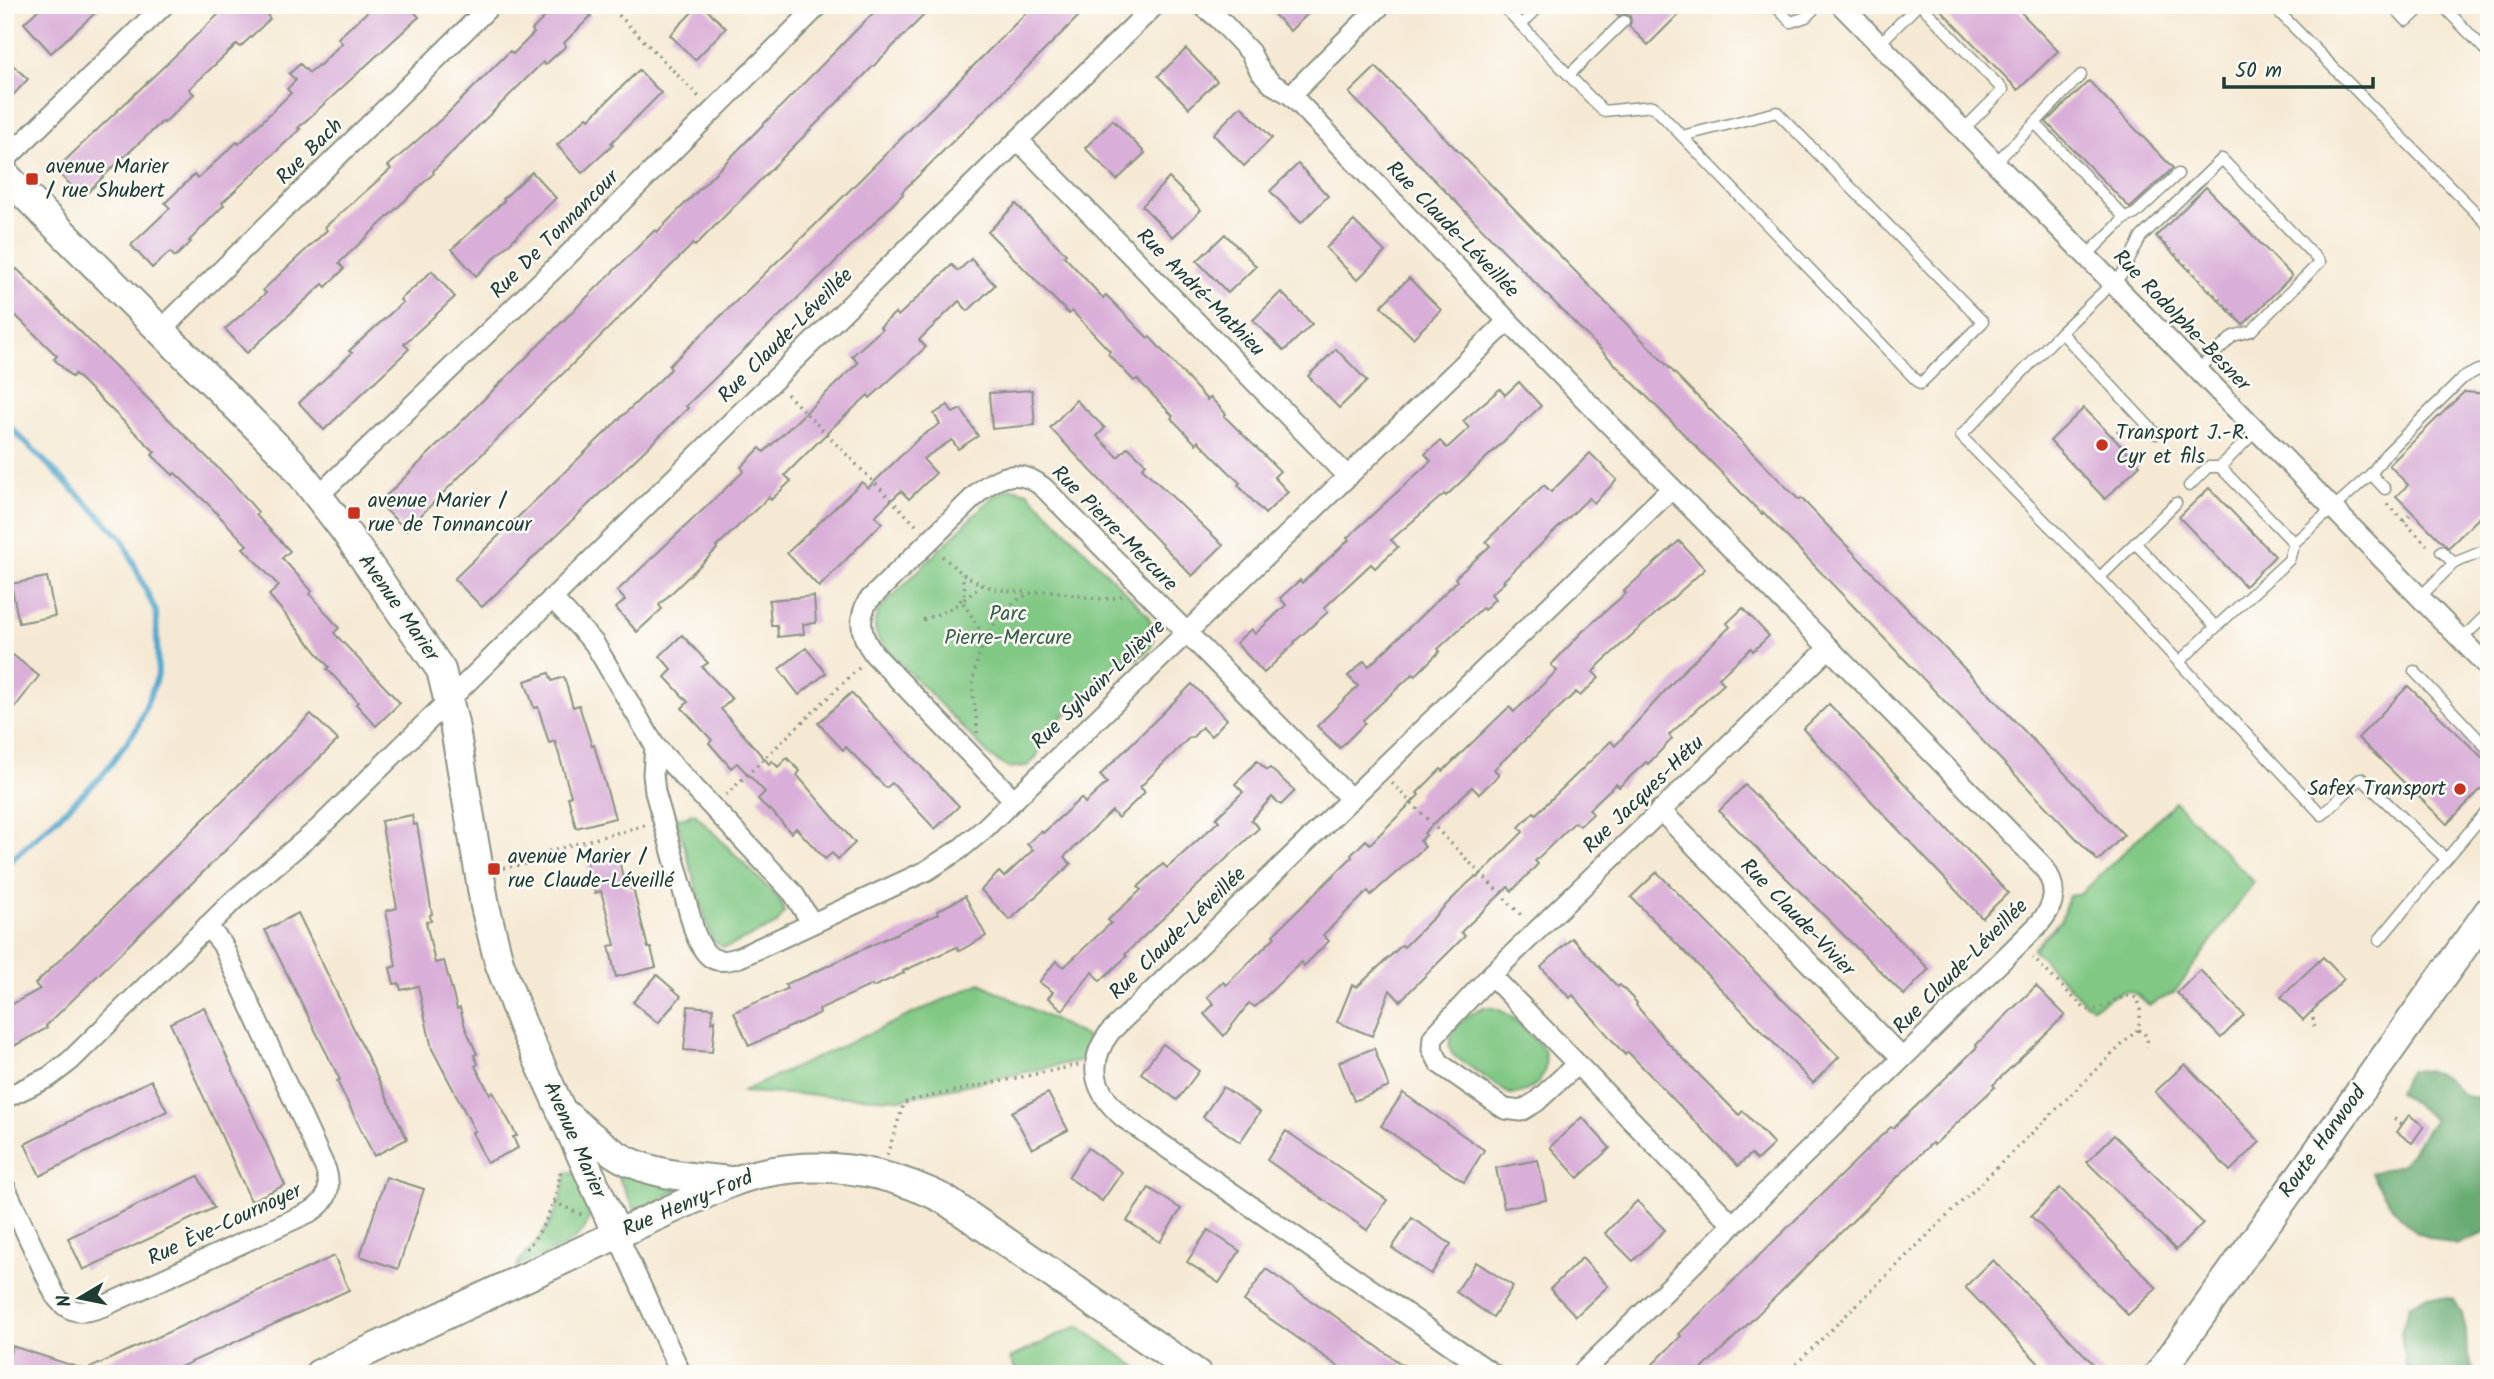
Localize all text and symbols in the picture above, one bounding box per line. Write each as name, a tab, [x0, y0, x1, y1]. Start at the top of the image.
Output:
scale bar	[2224, 46, 2373, 90]
text: 50 m	[2235, 55, 2282, 88]
street label: Rue Bach	[269, 111, 351, 193]
place label: avenue Marier / rue Shubert	[46, 151, 169, 208]
street label: Rue Claude-Léveillée	[1377, 154, 1527, 307]
street label: Rue De Tonnancour	[483, 162, 628, 307]
marker: avenue Marier / rue Shubert	[24, 171, 40, 187]
street label: Rue André-Mathieu	[1128, 221, 1272, 365]
street label: Rue Rodolphe-Besner	[2104, 242, 2259, 400]
street label: Rue Claude-Léveillée	[711, 260, 862, 411]
place label: Transport J.-R. Cyr et fils	[2116, 417, 2249, 474]
marker: Transport J.-R. Cyr et fils	[2094, 437, 2110, 453]
street label: Rue Pierre-Mercure	[1043, 458, 1185, 600]
place label: avenue Marier / rue de Tonnancour	[368, 485, 532, 542]
marker: avenue Marier / rue de Tonnancour	[346, 505, 362, 521]
street label: Avenue Marier	[349, 547, 448, 670]
park label: Parc Pierre-Mercure	[944, 598, 1072, 655]
street label: Rue Sylvain-Lelièvre	[1024, 611, 1174, 758]
street label: Rue Jacques-Hétu	[1575, 728, 1713, 862]
place label: Safex Transport	[2307, 773, 2447, 806]
marker: Safex Transport	[2452, 781, 2468, 797]
place label: avenue Marier / rue Claude-Léveillé	[508, 841, 674, 898]
street label: Rue Claude-Vivier	[1732, 851, 1863, 986]
street label: Rue Claude-Léveillée	[1102, 859, 1255, 1009]
marker: avenue Marier / rue Claude-Léveillé	[486, 861, 502, 877]
street label: Rue Claude-Léveillée	[1886, 891, 2037, 1042]
street label: Avenue Marier	[534, 1076, 615, 1205]
street label: Route Harwood	[2271, 1078, 2376, 1205]
street label: Rue Henry-Ford	[617, 1161, 759, 1246]
street label: Rue Ève-Cournoyer	[143, 1174, 308, 1275]
north arrow	[46, 1264, 116, 1334]
text: N	[49, 1292, 81, 1309]

